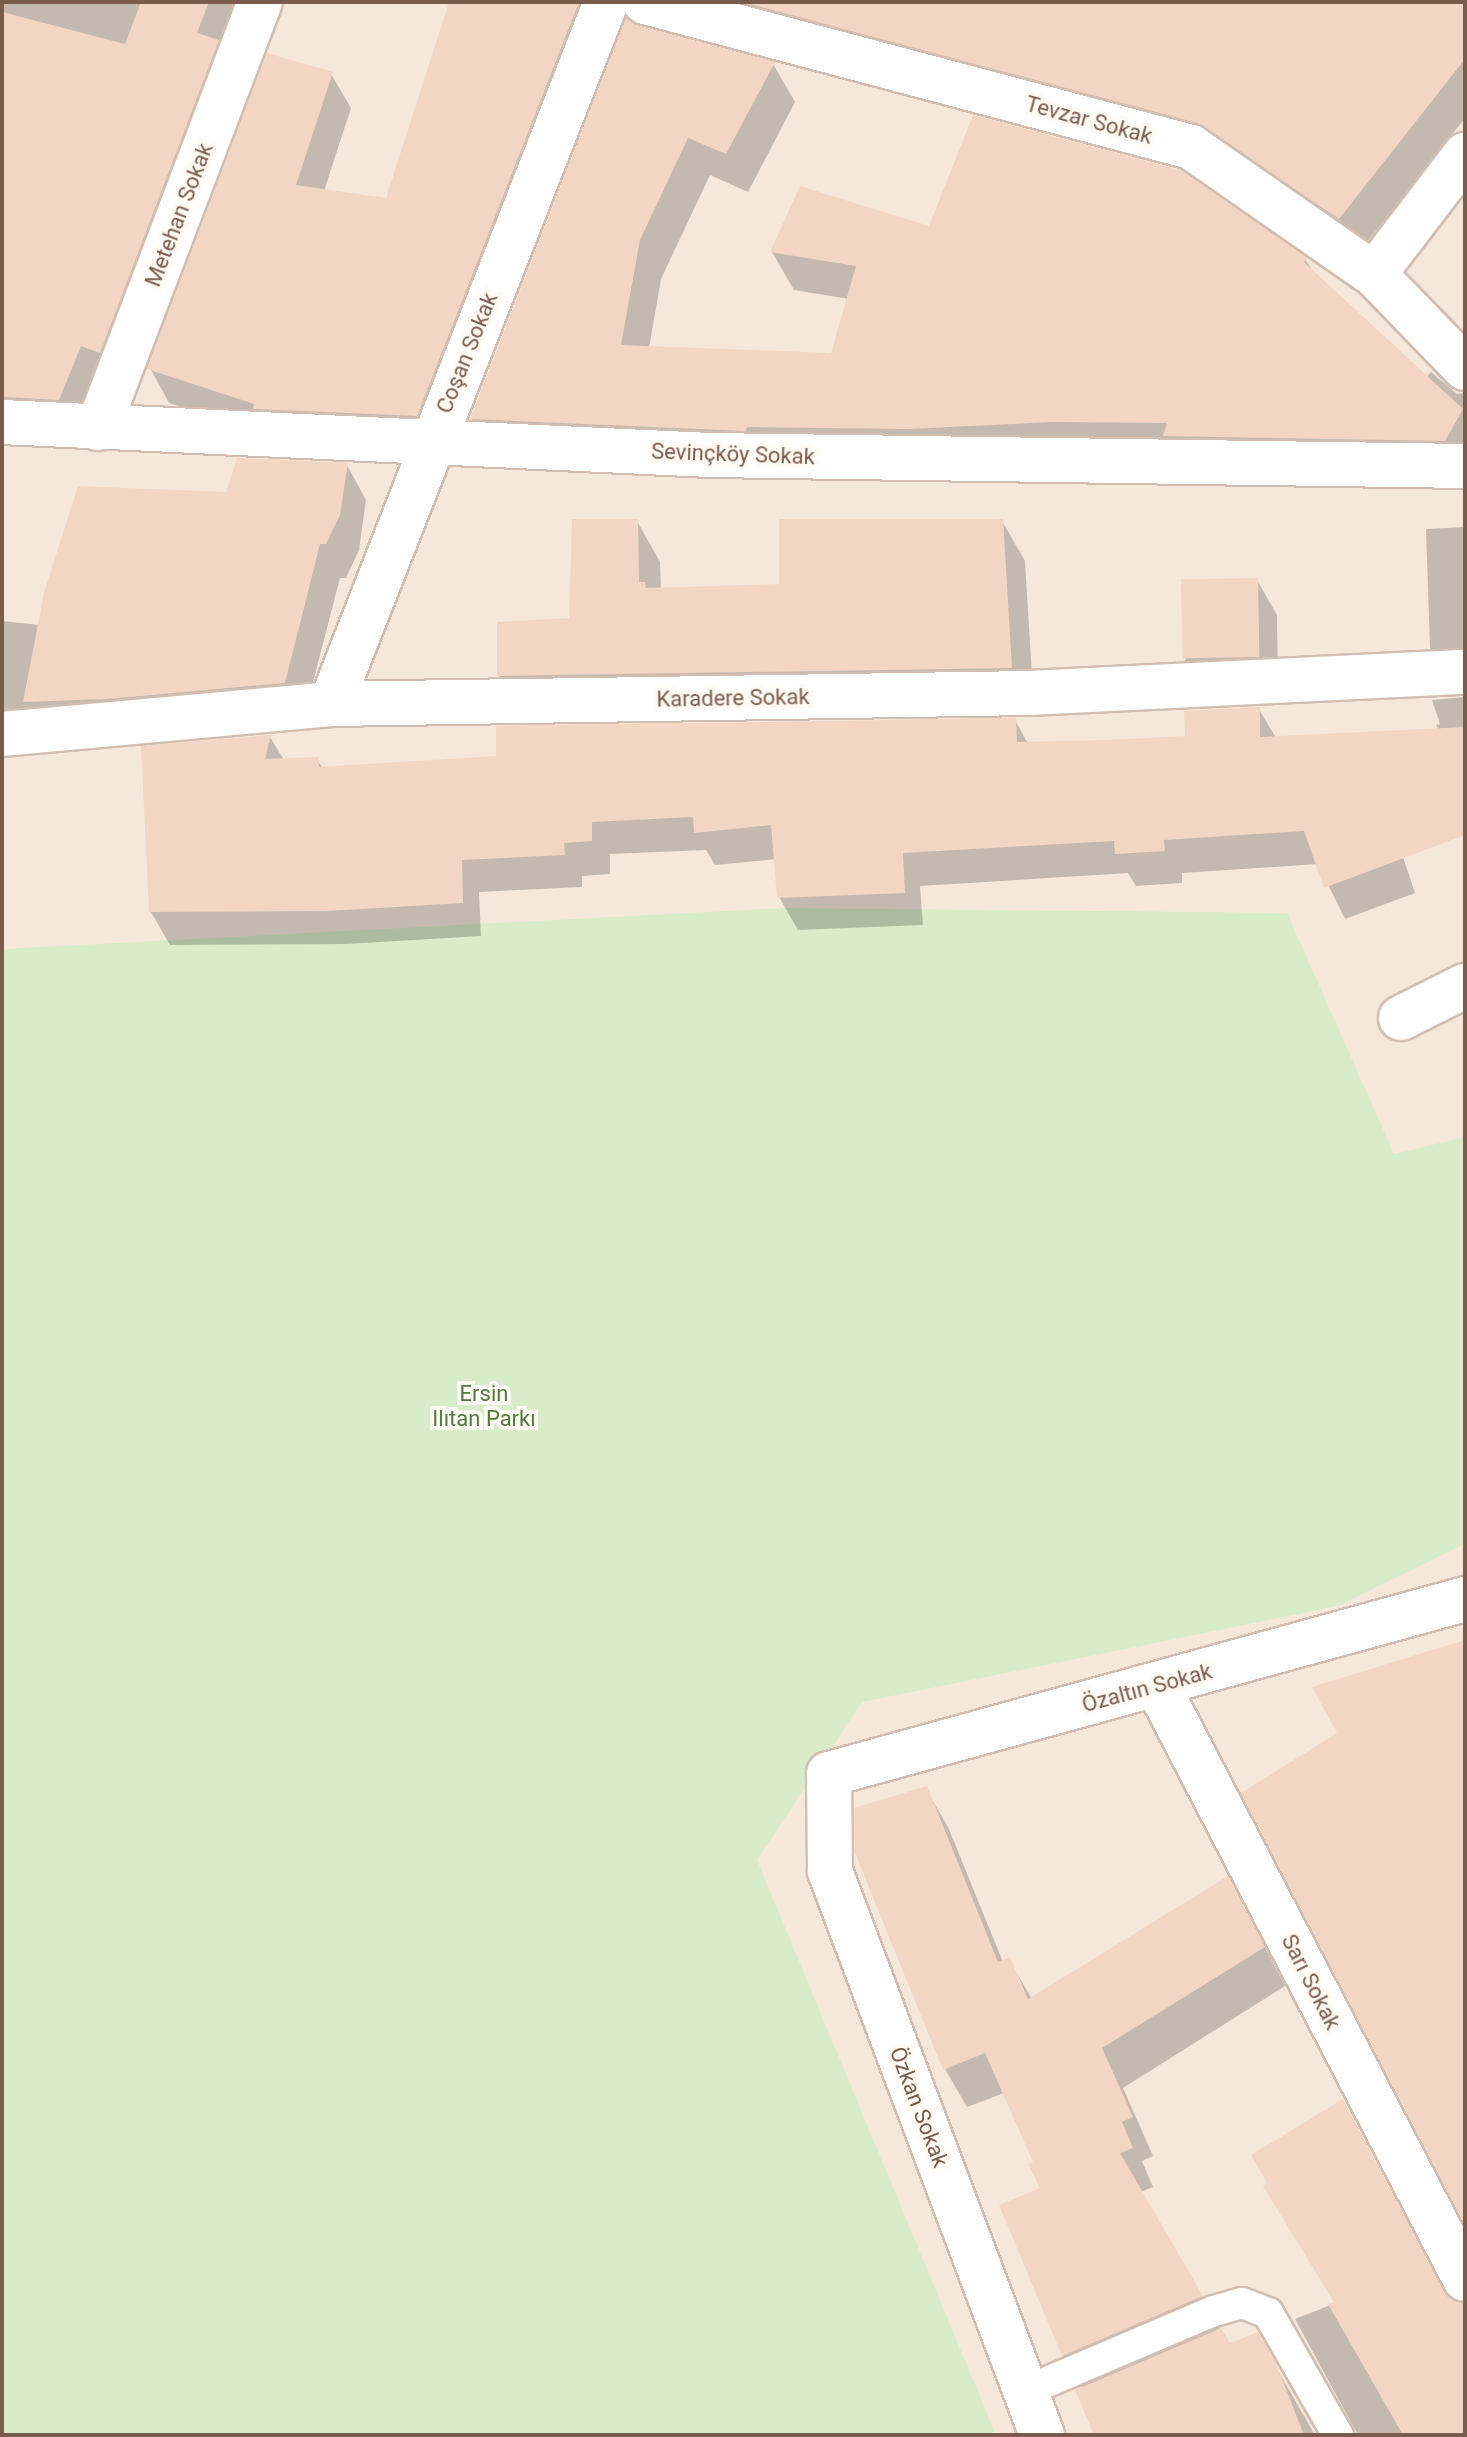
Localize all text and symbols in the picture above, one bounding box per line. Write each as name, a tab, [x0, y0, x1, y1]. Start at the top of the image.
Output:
street label: Tevzar Sokak	[1023, 90, 1155, 150]
street label: Metehan Sokak	[140, 140, 218, 290]
street label: Coşan Sokak	[431, 289, 503, 417]
street label: Sevinçköy Sokak	[651, 438, 815, 470]
street label: Karadere Sokak	[656, 683, 810, 713]
park label: Ersin Ilıtan Parkı	[432, 1380, 536, 1432]
street label: Özaltın Sokak	[1079, 1658, 1215, 1718]
street label: Sarı Sokak	[1276, 1930, 1346, 2034]
street label: Özkan Sokak	[884, 2043, 954, 2171]

